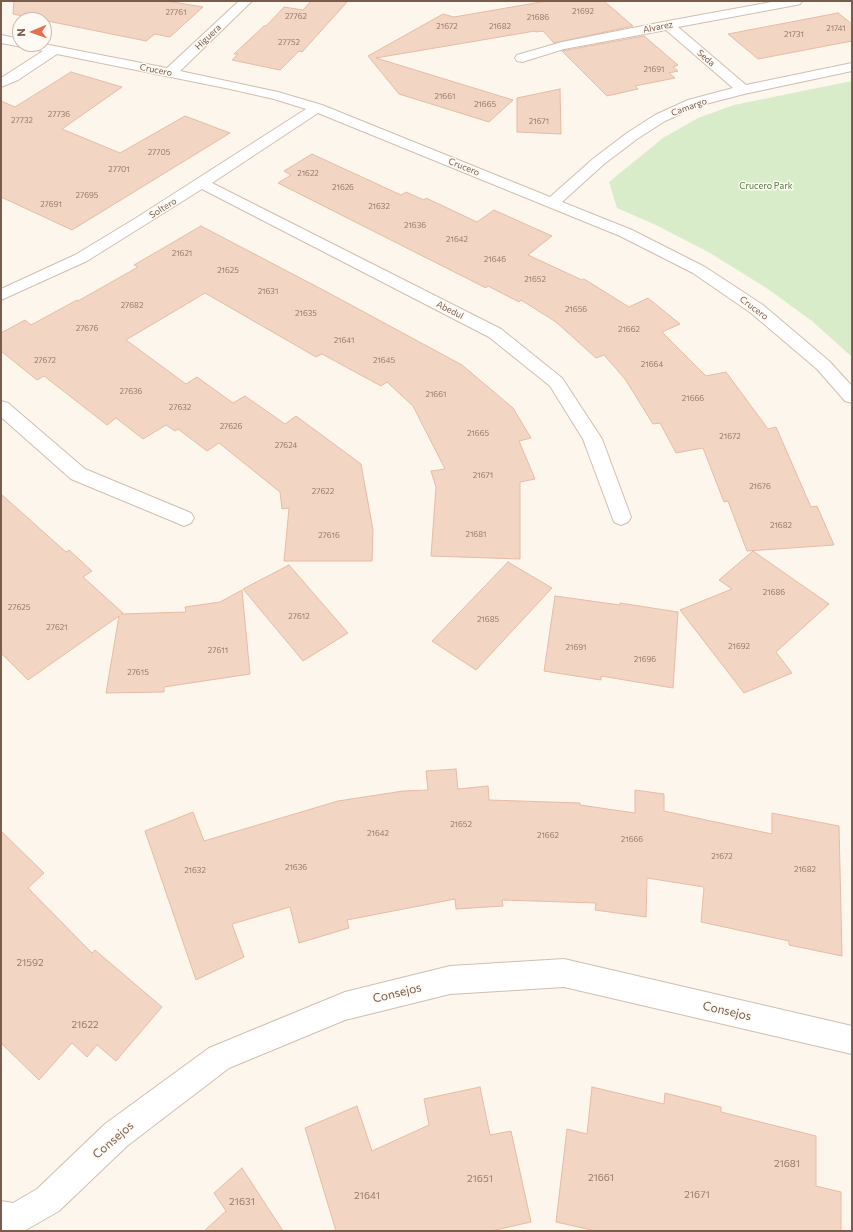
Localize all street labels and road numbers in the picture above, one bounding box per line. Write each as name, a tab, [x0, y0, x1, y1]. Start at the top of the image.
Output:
street label: Alvarez	[642, 19, 674, 35]
street label: Higuera	[193, 22, 223, 52]
street label: Seda	[695, 47, 717, 69]
street label: Crucero	[139, 62, 173, 78]
street label: Camargo	[670, 96, 708, 118]
street label: Crucero	[447, 156, 481, 178]
street label: Soltero	[147, 195, 179, 221]
street label: Crucero	[738, 294, 770, 322]
street label: Abedul	[435, 299, 465, 321]
street label: Consejos	[371, 980, 423, 1006]
street label: Consejos	[701, 998, 753, 1024]
street label: Consejos	[90, 1118, 136, 1162]

